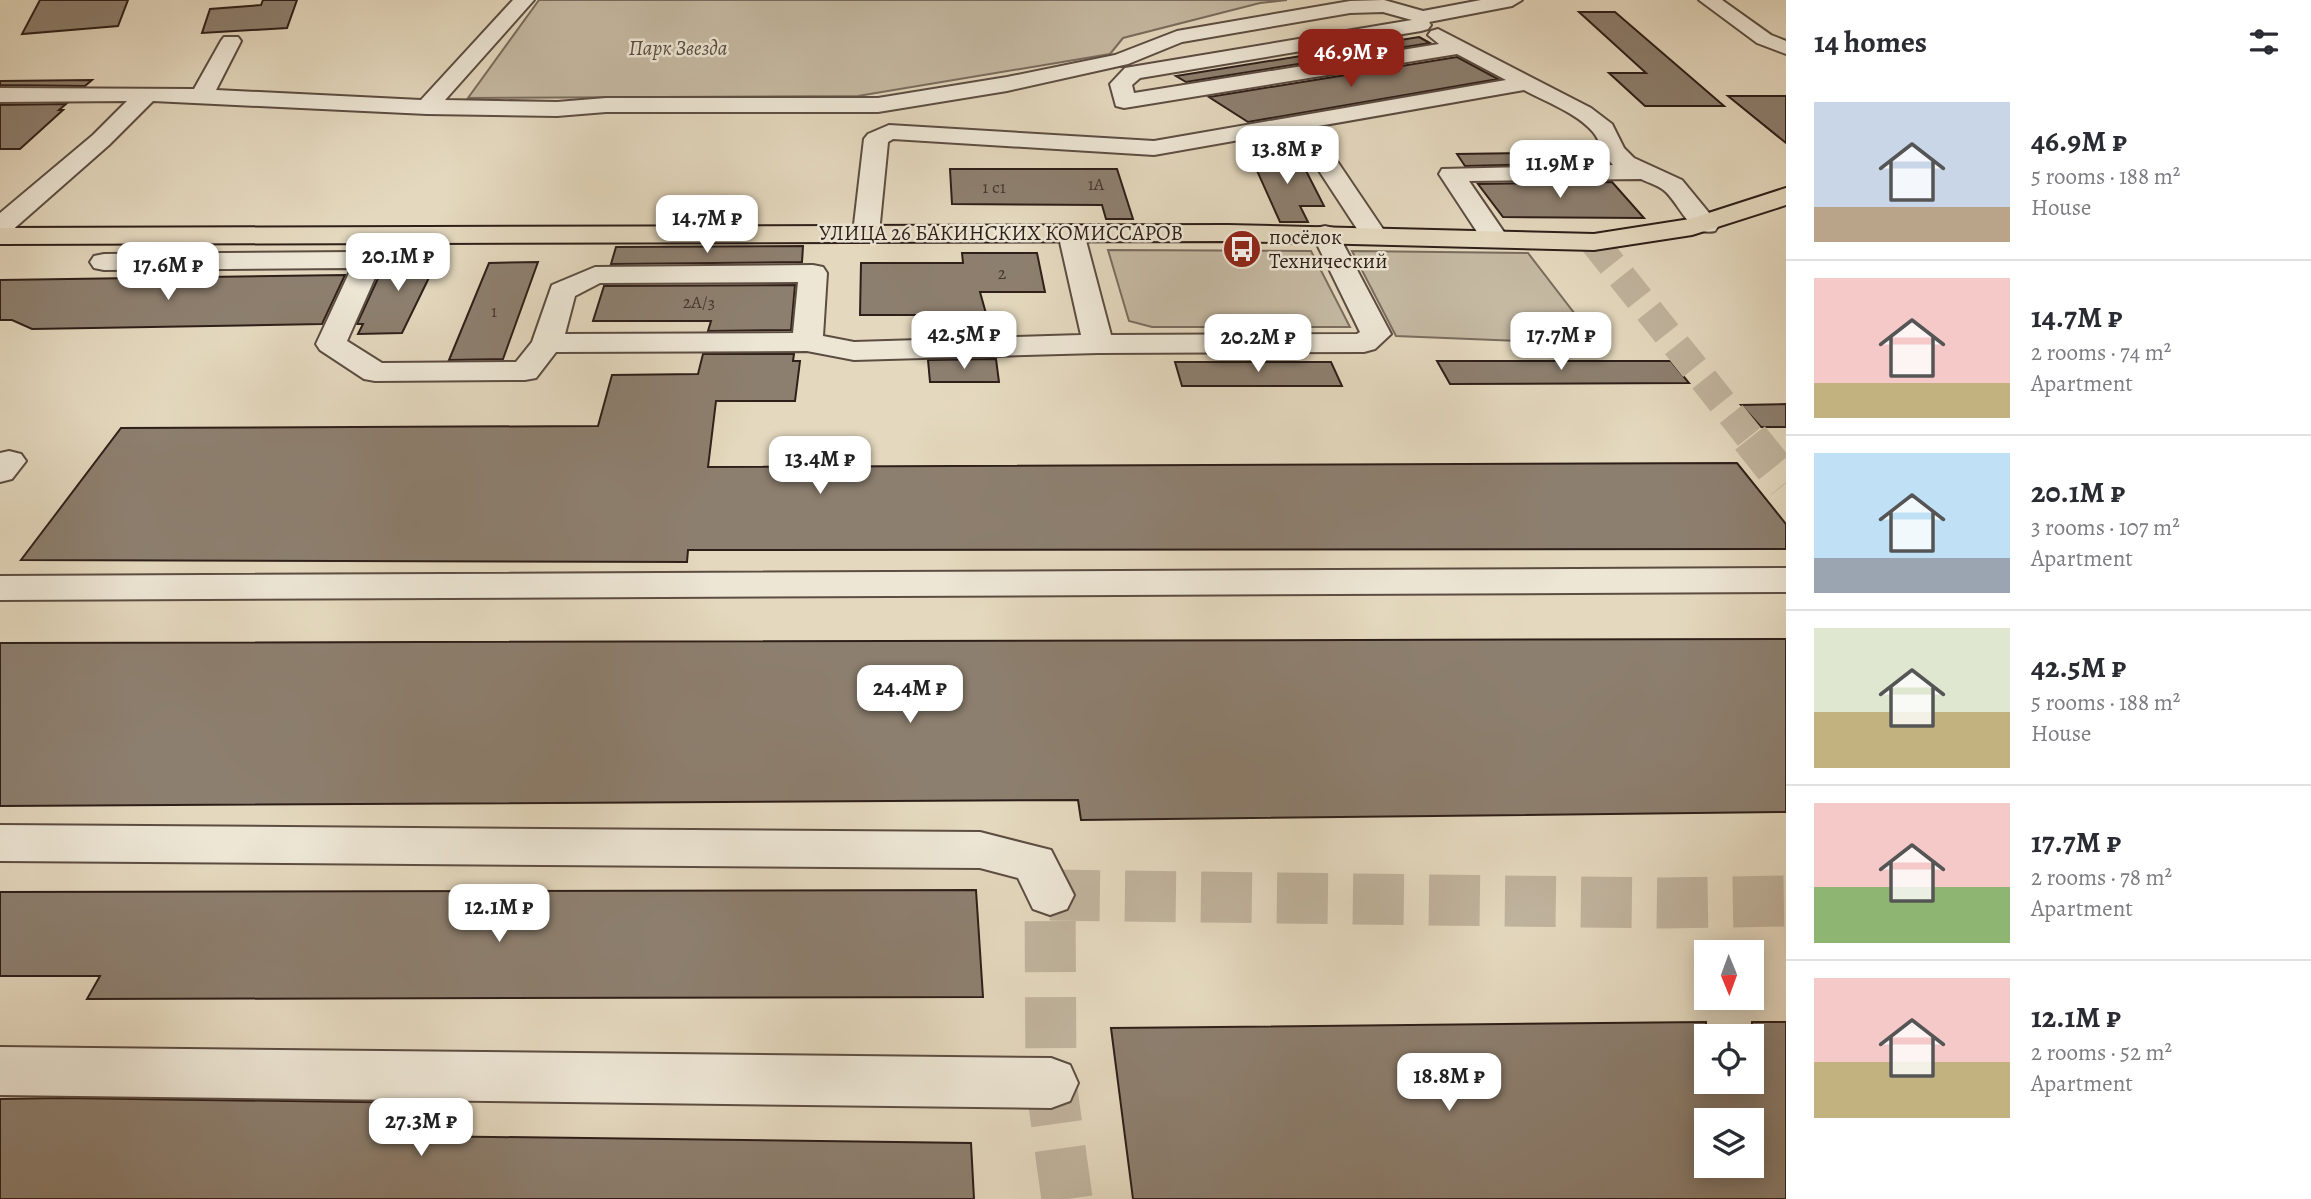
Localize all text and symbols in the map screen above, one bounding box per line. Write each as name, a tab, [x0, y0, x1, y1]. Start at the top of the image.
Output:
text: 14 homes	[1814, 22, 1927, 62]
icon: filters	[2245, 23, 2283, 61]
pin: 46.9M ₽	[1286, 29, 1416, 89]
park label: Парк Звезда	[629, 34, 728, 62]
text: 46.9M ₽	[1314, 36, 1388, 67]
text: 46.9M ₽	[2031, 121, 2127, 161]
pin: 13.8M ₽	[1222, 127, 1352, 186]
icon: home	[1870, 130, 1954, 214]
text: 13.8M ₽	[1252, 133, 1322, 164]
pin: 11.9M ₽	[1495, 140, 1625, 200]
text: 11.9M ₽	[1526, 147, 1594, 178]
text: 5 rooms · 188 m²	[2031, 161, 2180, 192]
house number: 1А	[1088, 172, 1105, 196]
house number: 1 с1	[982, 175, 1006, 199]
text: House	[2031, 192, 2091, 223]
pin: 14.7M ₽	[642, 196, 772, 255]
text: 14.7M ₽	[672, 202, 742, 233]
street label: УЛИЦА 26 БАКИНСКИХ КОМИССАРОВ	[819, 219, 1183, 247]
place label: посёлок Технический	[1269, 223, 1387, 275]
bus stop icon: посёлок Технический	[1221, 228, 1263, 270]
pin: 20.1M ₽	[333, 233, 463, 293]
text: 20.1M ₽	[362, 240, 434, 271]
pin: 17.6M ₽	[103, 243, 233, 302]
text: 17.6M ₽	[133, 249, 203, 280]
house number: 2	[998, 261, 1007, 285]
house number: 2А/3	[683, 290, 715, 314]
text: 14.7M ₽	[2031, 297, 2123, 337]
house number: 1	[491, 299, 497, 323]
icon: home	[1870, 306, 1954, 390]
pin: 42.5M ₽	[899, 312, 1029, 371]
pin: 17.7M ₽	[1496, 312, 1626, 372]
pin: 20.2M ₽	[1193, 314, 1323, 374]
text: 42.5M ₽	[927, 318, 1001, 349]
text: 17.7M ₽	[1526, 319, 1596, 350]
text: 20.2M ₽	[1220, 321, 1296, 352]
text: 2 rooms · 74 m²	[2031, 337, 2171, 368]
text: Apartment	[2031, 368, 2133, 399]
pin: 13.4M ₽	[755, 436, 885, 496]
text: 13.4M ₽	[785, 443, 855, 474]
text: 20.1M ₽	[2031, 472, 2125, 512]
icon: home	[1870, 481, 1954, 565]
text: 3 rooms · 107 m²	[2031, 512, 2180, 543]
text: Apartment	[2031, 543, 2133, 574]
text: 42.5M ₽	[2031, 647, 2126, 687]
icon: home	[1870, 656, 1954, 740]
pin: 24.4M ₽	[845, 666, 975, 725]
text: 24.4M ₽	[873, 672, 947, 703]
text: 5 rooms · 188 m²	[2031, 687, 2180, 718]
text: House	[2031, 718, 2091, 749]
text: 17.7M ₽	[2031, 822, 2121, 862]
icon: home	[1870, 831, 1954, 915]
text: 2 rooms · 78 m²	[2031, 862, 2172, 893]
pin: 12.1M ₽	[434, 884, 564, 944]
text: 12.1M ₽	[465, 891, 533, 922]
text: Apartment	[2031, 893, 2133, 924]
north arrow	[1694, 940, 1764, 1010]
map controls	[1694, 940, 1764, 1178]
text: 12.1M ₽	[2031, 997, 2121, 1037]
icon: home	[1870, 1006, 1954, 1090]
button: locate	[1694, 1024, 1764, 1094]
text: 2 rooms · 52 m²	[2031, 1037, 2172, 1068]
pin: 18.8M ₽	[1384, 1054, 1514, 1113]
text: 18.8M ₽	[1413, 1060, 1485, 1091]
text: Apartment	[2031, 1068, 2133, 1099]
pin: 27.3M ₽	[356, 1098, 486, 1158]
text: 27.3M ₽	[385, 1105, 457, 1136]
button: layers	[1694, 1108, 1764, 1178]

